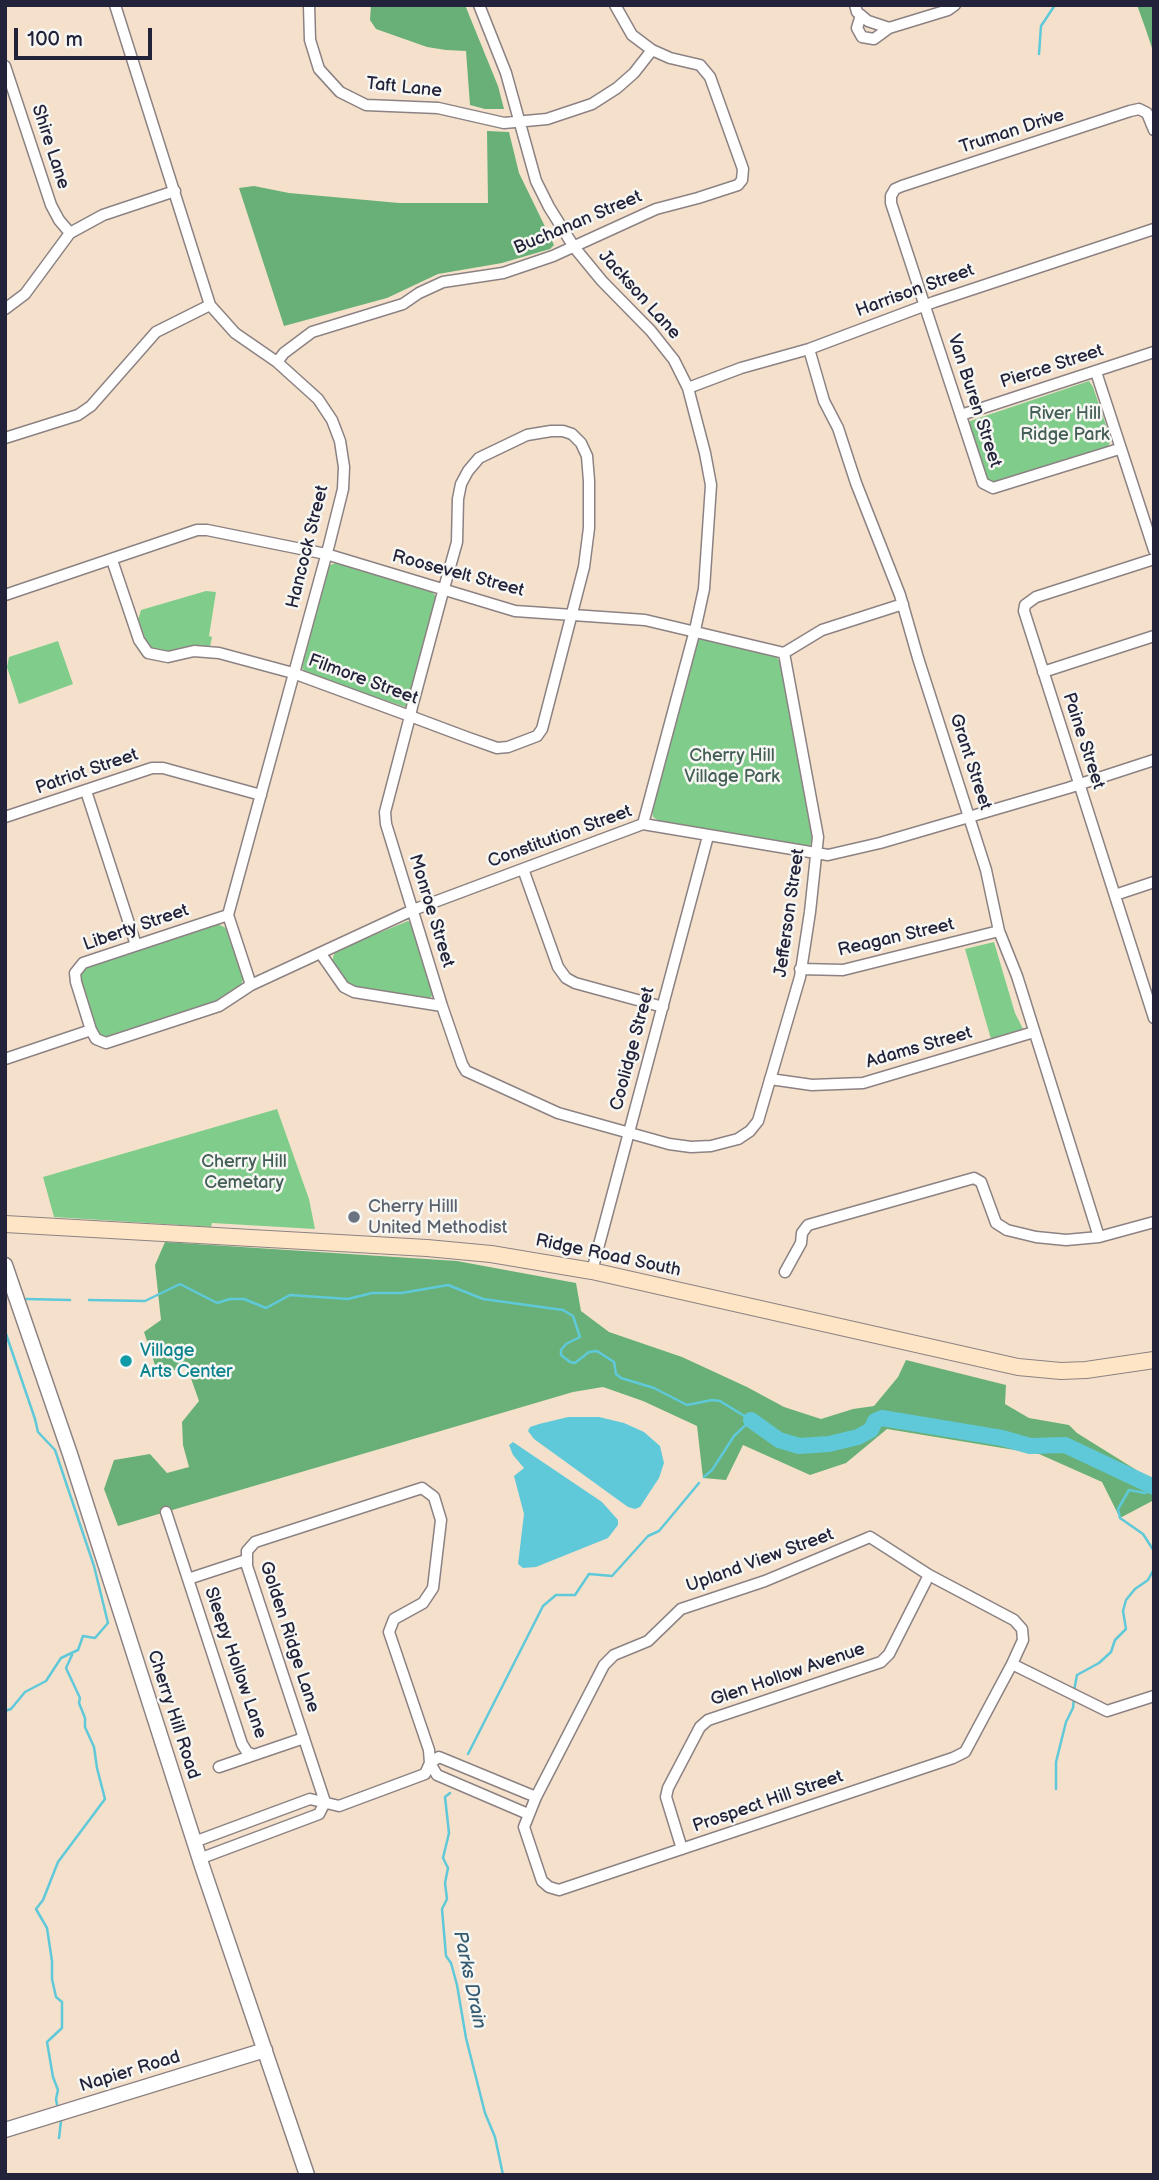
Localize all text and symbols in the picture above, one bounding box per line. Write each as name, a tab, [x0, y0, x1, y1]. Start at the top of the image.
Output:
scale bar	[18, 14, 156, 58]
text: 100 m	[27, 27, 83, 52]
street label: Taft Lane	[365, 73, 443, 103]
street label: Shire Lane	[26, 102, 74, 192]
street label: Truman Drive	[957, 105, 1067, 159]
street label: Buchanan Street	[511, 186, 645, 260]
street label: Jackson Lane	[593, 246, 685, 344]
street label: Harrison Street	[853, 260, 977, 322]
street label: Van Buren Street	[942, 332, 1006, 470]
street label: Pierce Street	[998, 340, 1106, 394]
park label: River Hill Ridge Park	[1020, 403, 1110, 446]
street label: Hancock Street	[282, 483, 334, 611]
street label: Roosevelt Street	[390, 546, 526, 602]
street label: Filmore Street	[305, 650, 421, 710]
street label: Paine Street	[1057, 690, 1109, 792]
street label: Grant Street	[944, 711, 996, 813]
street label: Patriot Street	[33, 744, 141, 800]
park label: Cherry Hill Village Park	[684, 745, 780, 788]
street label: Constitution Street	[485, 801, 635, 873]
street label: Jefferson Street	[770, 847, 810, 979]
street label: Monroe Street	[404, 852, 458, 970]
street label: Liberty Street	[80, 900, 192, 956]
street label: Reagan Street	[836, 914, 956, 962]
street label: Coolidge Street	[606, 985, 660, 1113]
street label: Adams Street	[864, 1023, 974, 1073]
park label: Cherry Hill Cemetary	[201, 1151, 287, 1194]
place label: Cherry Hilll United Methodist	[368, 1196, 507, 1238]
marker: Cherry Hilll United Methodist	[346, 1209, 362, 1225]
street label: Ridge Road South	[533, 1230, 683, 1282]
place label: Village Arts Center	[140, 1340, 233, 1382]
marker: Village Arts Center	[118, 1353, 134, 1369]
street label: Upland View Street	[683, 1524, 837, 1598]
street label: Golden Ridge Lane	[254, 1559, 324, 1715]
street label: Sleepy Hollow Lane	[199, 1585, 271, 1741]
street label: Glen Hollow Avenue	[708, 1638, 868, 1712]
street label: Cherry Hill Road	[142, 1648, 204, 1782]
street label: Prospect Hill Street	[690, 1766, 846, 1838]
water label: Parks Drain	[448, 1929, 490, 2031]
street label: Napier Road	[77, 2046, 183, 2098]

